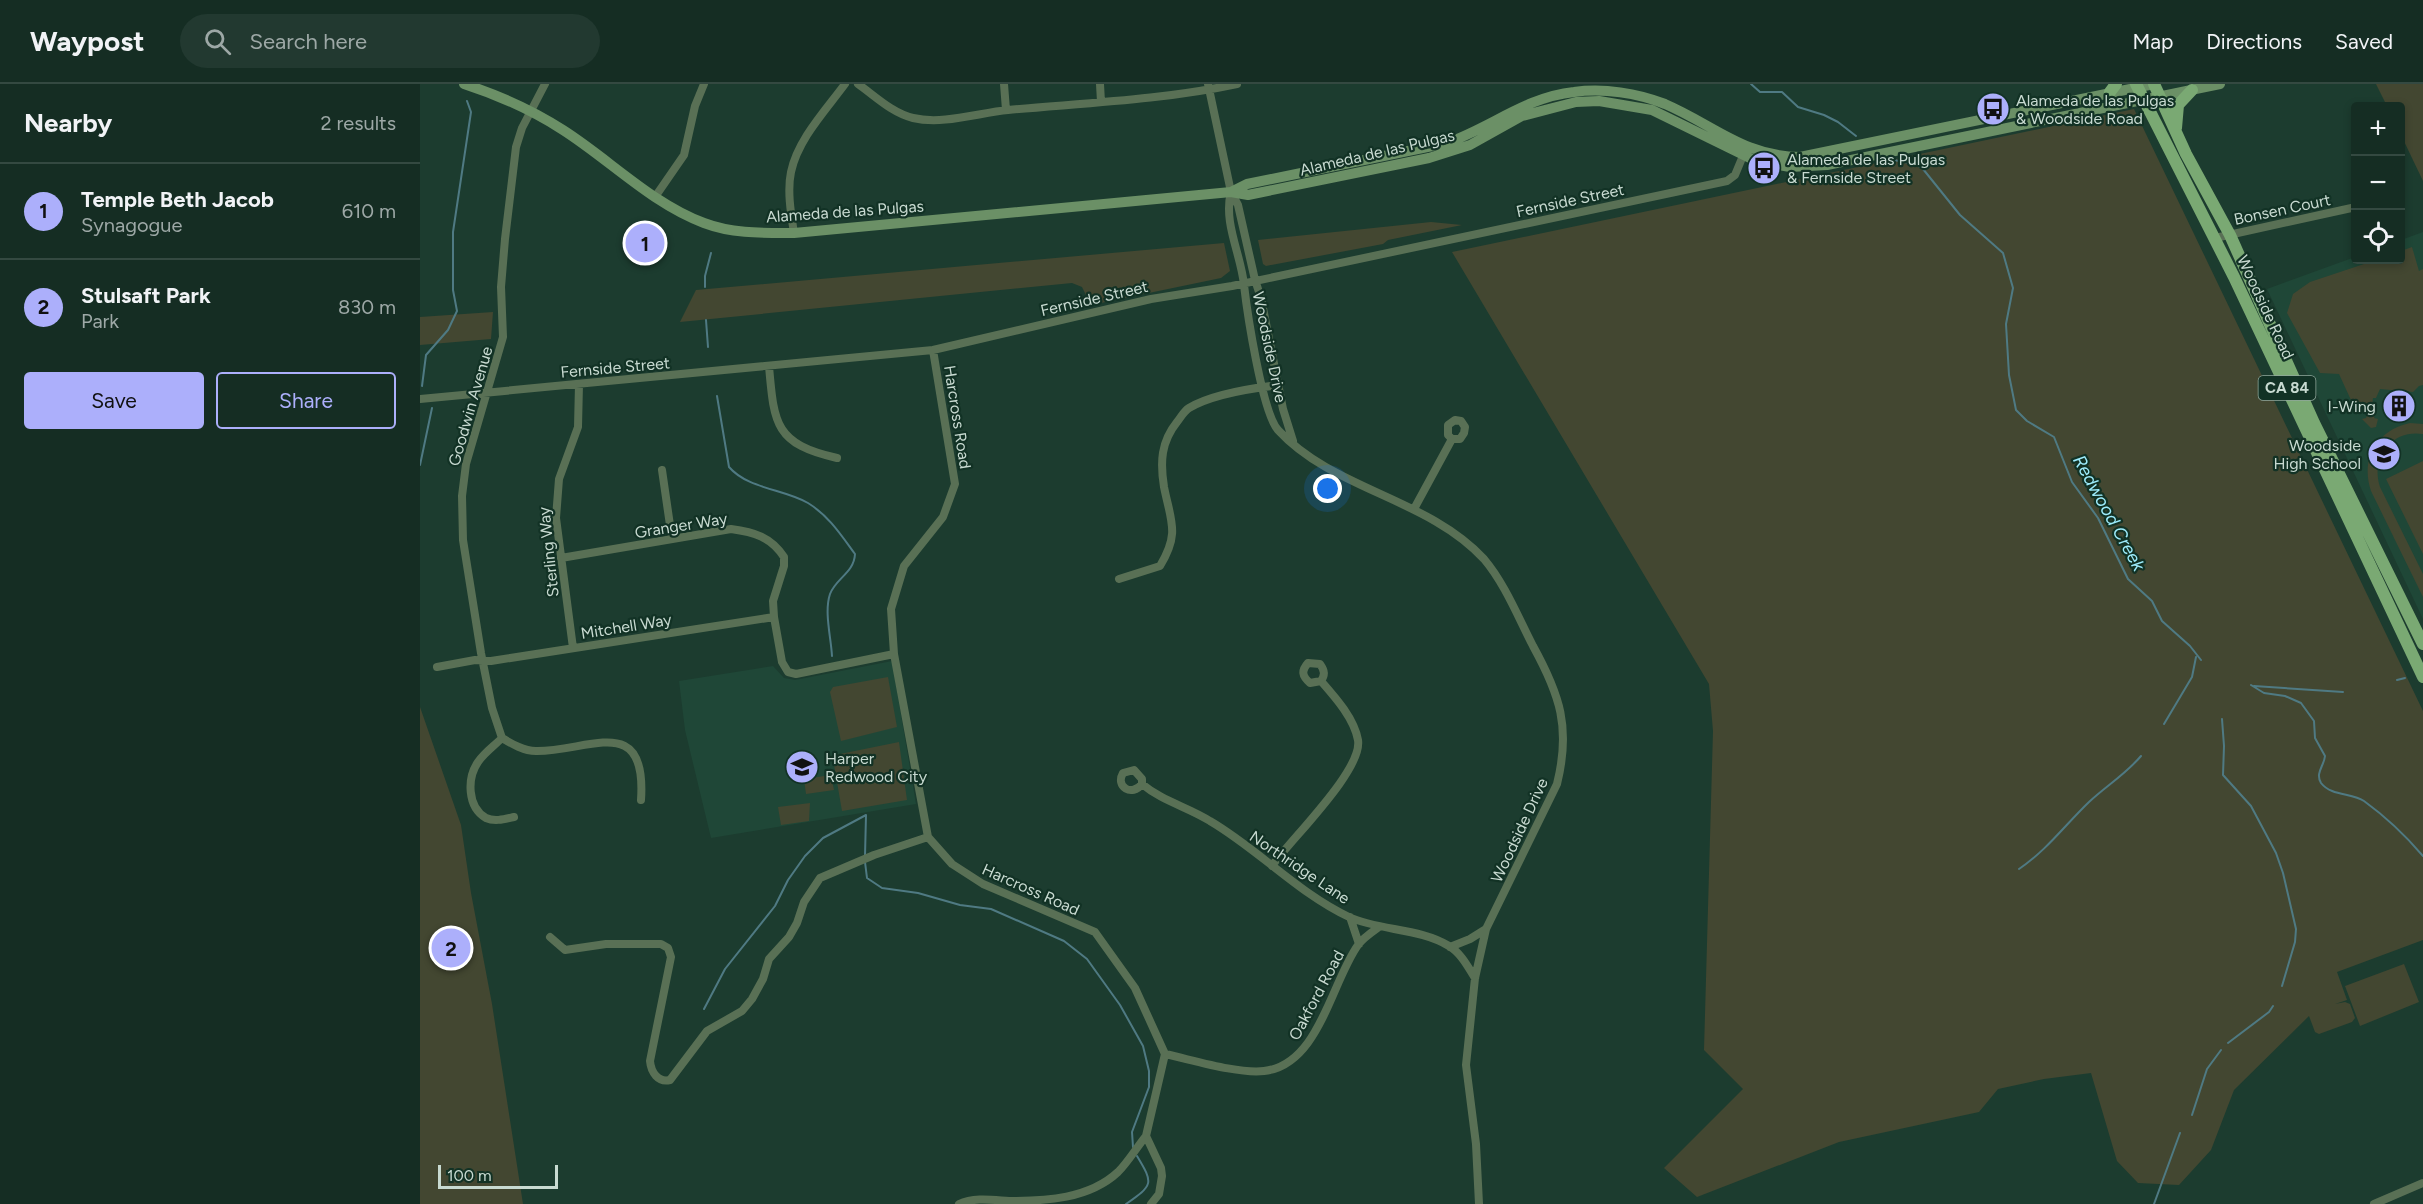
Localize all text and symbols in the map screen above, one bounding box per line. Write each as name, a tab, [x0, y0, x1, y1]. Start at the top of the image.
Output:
search box	[180, 14, 600, 68]
text: Waypost	[30, 24, 144, 58]
icon: search	[201, 25, 234, 58]
text: Search here	[249, 28, 367, 55]
text: Map	[2132, 29, 2173, 54]
text: Directions	[2206, 29, 2302, 54]
text: Saved	[2335, 29, 2393, 54]
bus stop icon: Alameda de las Pulgas & Woodside Road	[1975, 91, 2011, 127]
place label: Alameda de las Pulgas & Woodside Road	[2016, 91, 2174, 128]
map controls	[2351, 102, 2405, 264]
button: +	[2351, 102, 2405, 156]
text: Nearby	[24, 107, 112, 139]
text: 2 results	[320, 111, 396, 135]
street label: Alameda de las Pulgas	[1298, 125, 1456, 180]
bus stop icon: Alameda de las Pulgas & Fernside Street	[1746, 150, 1782, 186]
place label: Alameda de las Pulgas & Fernside Street	[1787, 150, 1945, 187]
button: −	[2351, 156, 2405, 210]
street label: Fernside Street	[1514, 180, 1626, 221]
text: Temple Beth Jacob	[81, 186, 274, 213]
street label: Bonsen Court	[2232, 190, 2332, 229]
street label: Alameda de las Pulgas	[765, 197, 925, 226]
text: 1	[39, 199, 48, 223]
text: 610 m	[342, 199, 396, 223]
button: locate	[2351, 210, 2405, 264]
text: Synagogue	[81, 213, 182, 237]
pin: 1	[626, 220, 664, 266]
street label: Woodside Road	[2233, 252, 2298, 362]
street label: Fernside Street	[1039, 277, 1150, 320]
text: Stulsaft Park	[81, 282, 211, 309]
street label: Woodside Drive	[1248, 290, 1291, 405]
text: 2	[38, 295, 49, 319]
text: 830 m	[338, 295, 396, 319]
text: Park	[81, 309, 119, 333]
street label: Goodwin Avenue	[444, 344, 497, 468]
street label: Fernside Street	[560, 353, 671, 382]
street label: Harcross Road	[940, 364, 975, 470]
button: Save	[24, 372, 204, 429]
button: Share	[216, 372, 396, 429]
road number: CA 84	[2258, 376, 2316, 400]
building icon: I-Wing	[2381, 388, 2417, 424]
place label: I-Wing	[2328, 397, 2376, 416]
place label: Woodside High School	[2274, 436, 2361, 473]
school or university icon: Woodside High School	[2366, 436, 2402, 472]
water label: Redwood Creek	[2068, 451, 2151, 576]
your location	[1313, 474, 1342, 503]
street label: Sterling Way	[534, 505, 563, 598]
street label: Granger Way	[634, 509, 729, 542]
street label: Mitchell Way	[579, 610, 673, 643]
school or university icon: Harper Redwood City	[784, 749, 820, 785]
place label: Harper Redwood City	[825, 749, 928, 786]
street label: Woodside Drive	[1487, 775, 1552, 885]
street label: Northridge Lane	[1246, 827, 1354, 908]
street label: Harcross Road	[979, 860, 1082, 919]
pin: 2	[432, 926, 471, 970]
street label: Oakford Road	[1285, 947, 1348, 1043]
scale bar	[438, 1162, 558, 1190]
text: 100 m	[447, 1166, 492, 1185]

